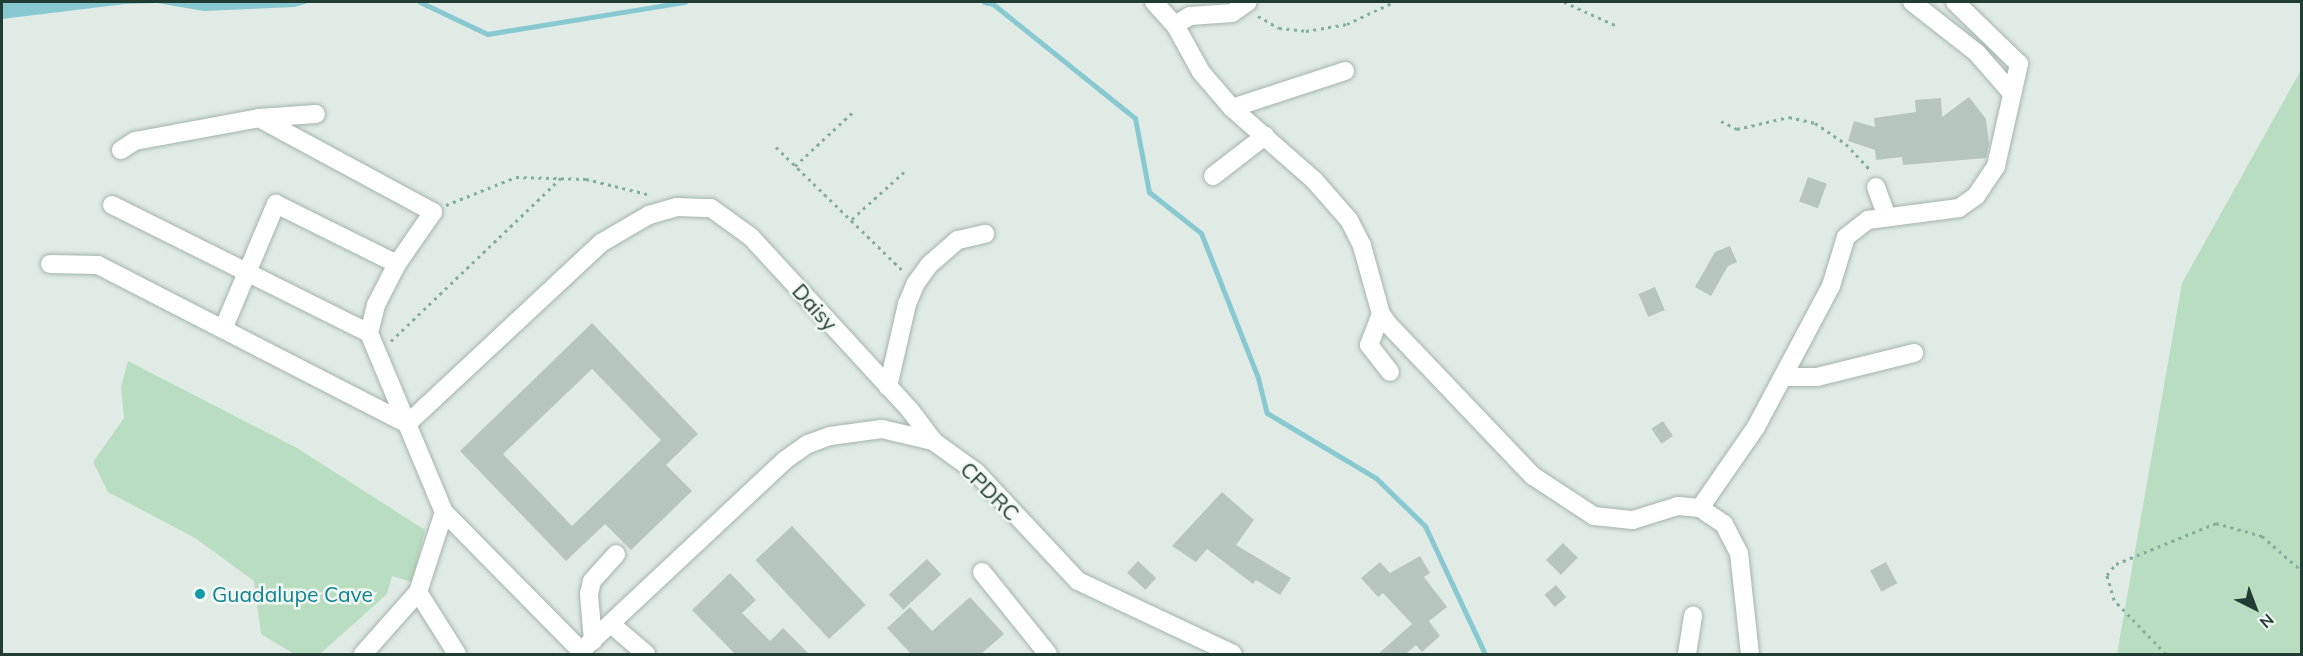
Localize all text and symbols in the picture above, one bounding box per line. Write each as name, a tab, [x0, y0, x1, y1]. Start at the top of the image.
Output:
street label: Daisy	[787, 278, 843, 336]
street label: CPDRC	[955, 456, 1025, 526]
north arrow	[2225, 578, 2285, 638]
place label: Guadalupe Cave	[212, 581, 373, 607]
marker: Guadalupe Cave	[193, 587, 207, 601]
text: N	[2256, 610, 2278, 633]

